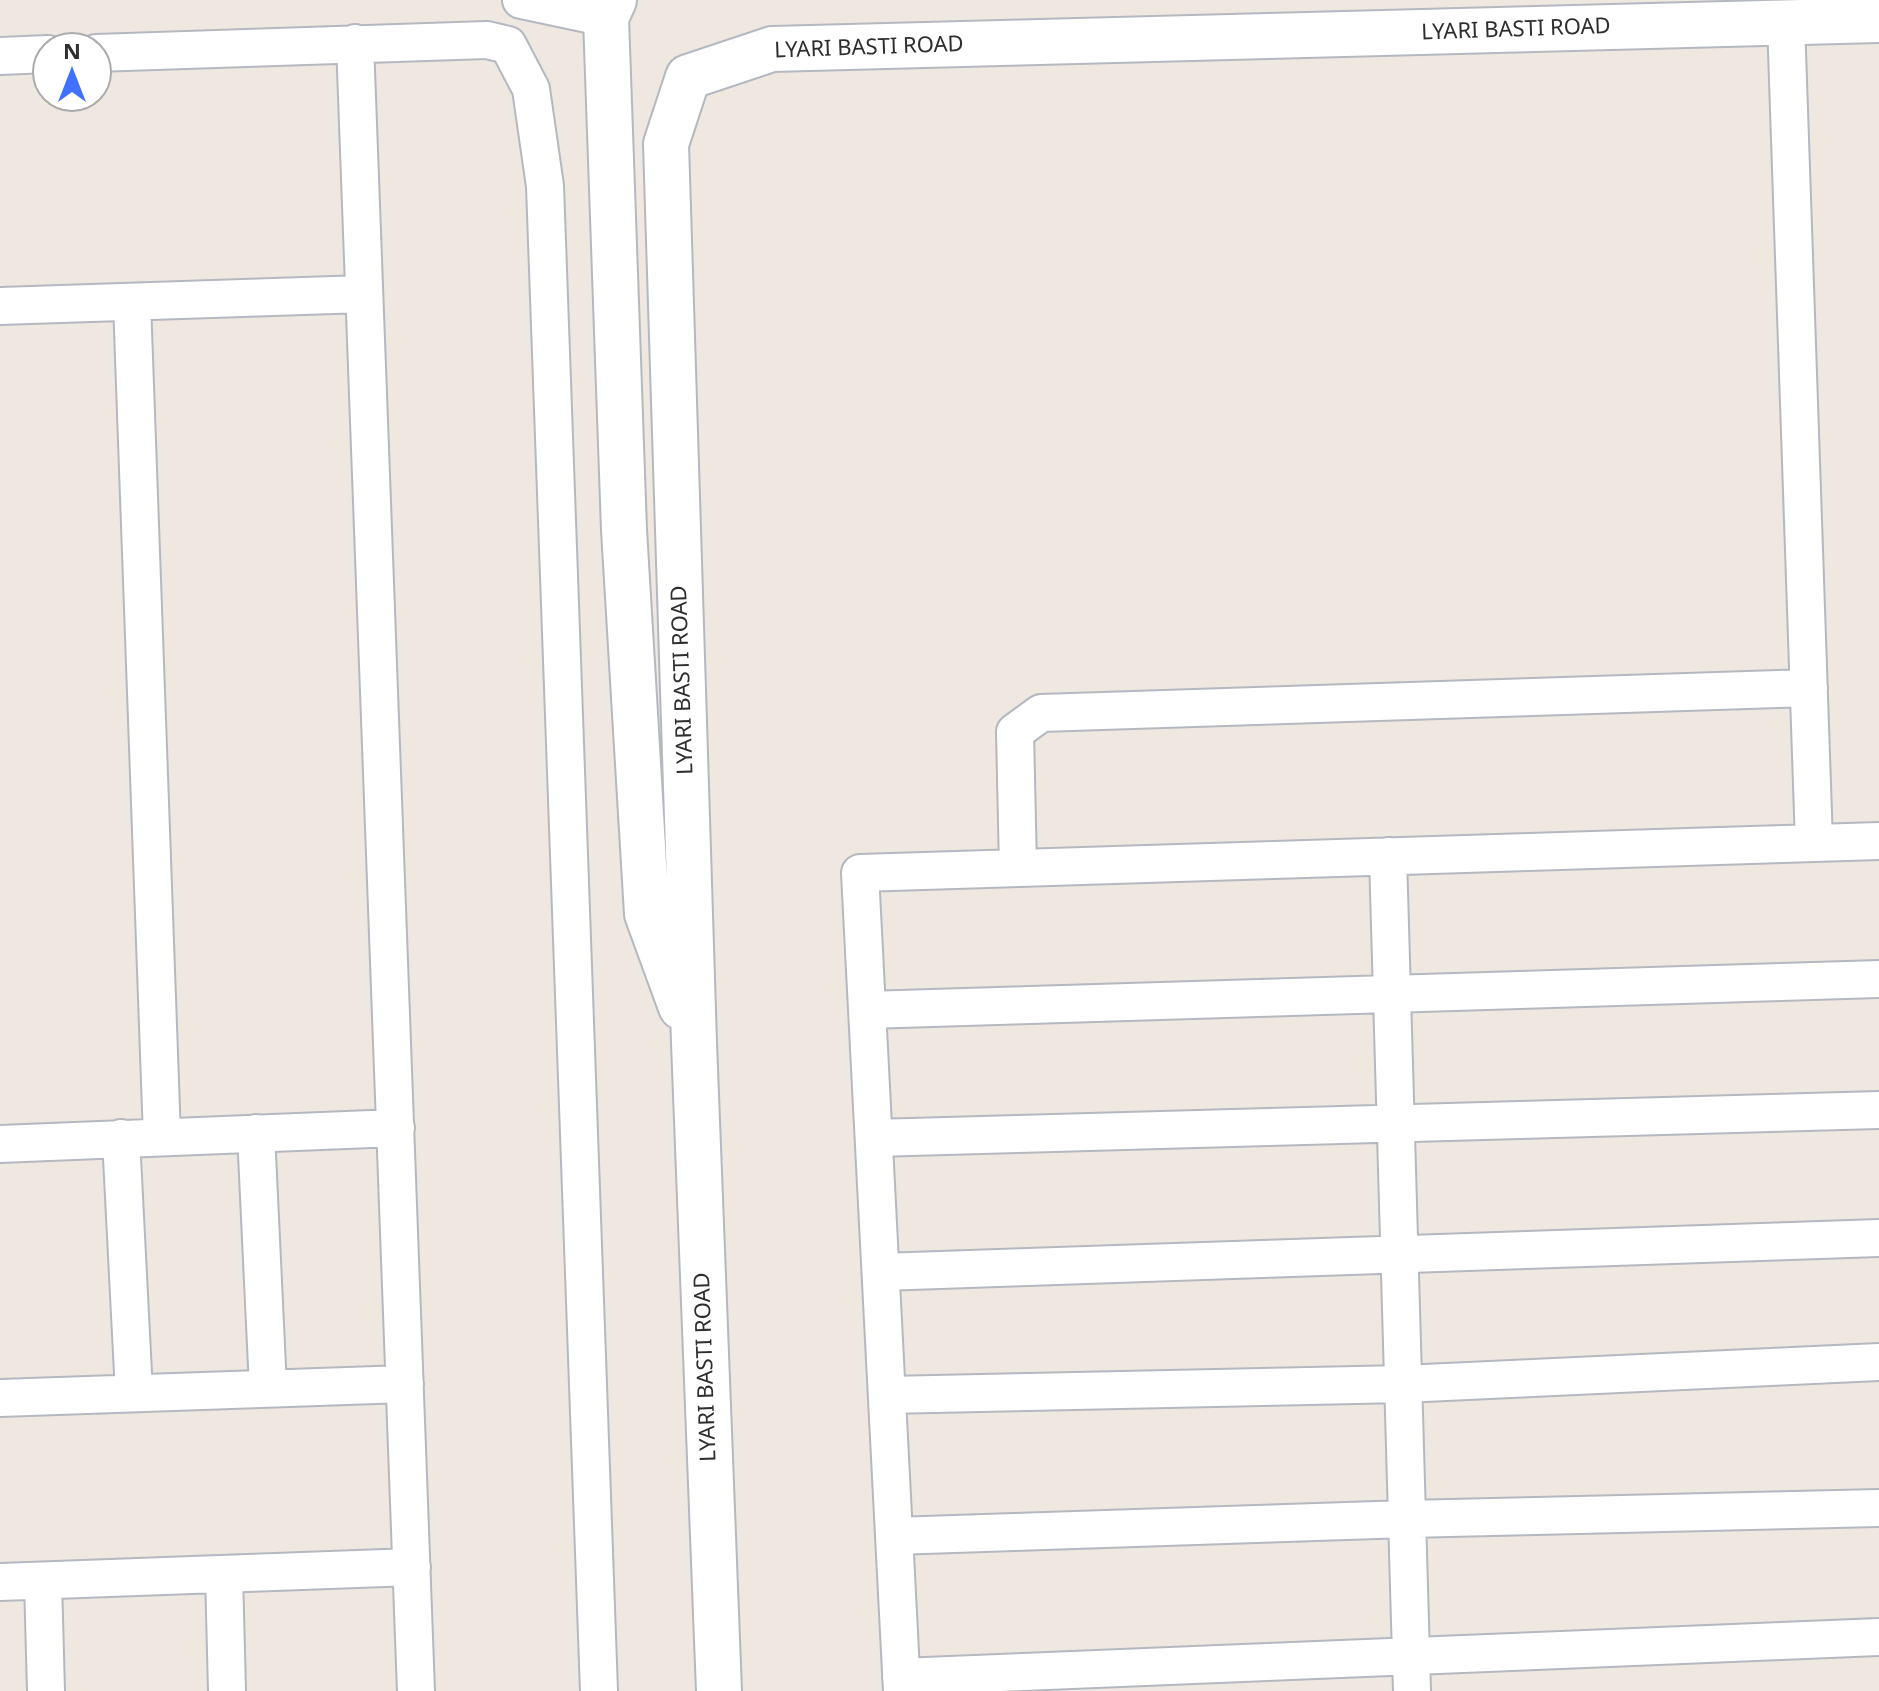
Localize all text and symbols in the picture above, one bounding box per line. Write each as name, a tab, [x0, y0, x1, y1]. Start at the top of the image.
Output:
street label: LYARI BASTI ROAD	[1421, 14, 1611, 46]
north arrow	[32, 32, 112, 112]
street label: LYARI BASTI ROAD	[774, 32, 964, 64]
text: N	[63, 35, 81, 65]
street label: LYARI BASTI ROAD	[667, 585, 699, 775]
street label: LYARI BASTI ROAD	[690, 1272, 722, 1462]

